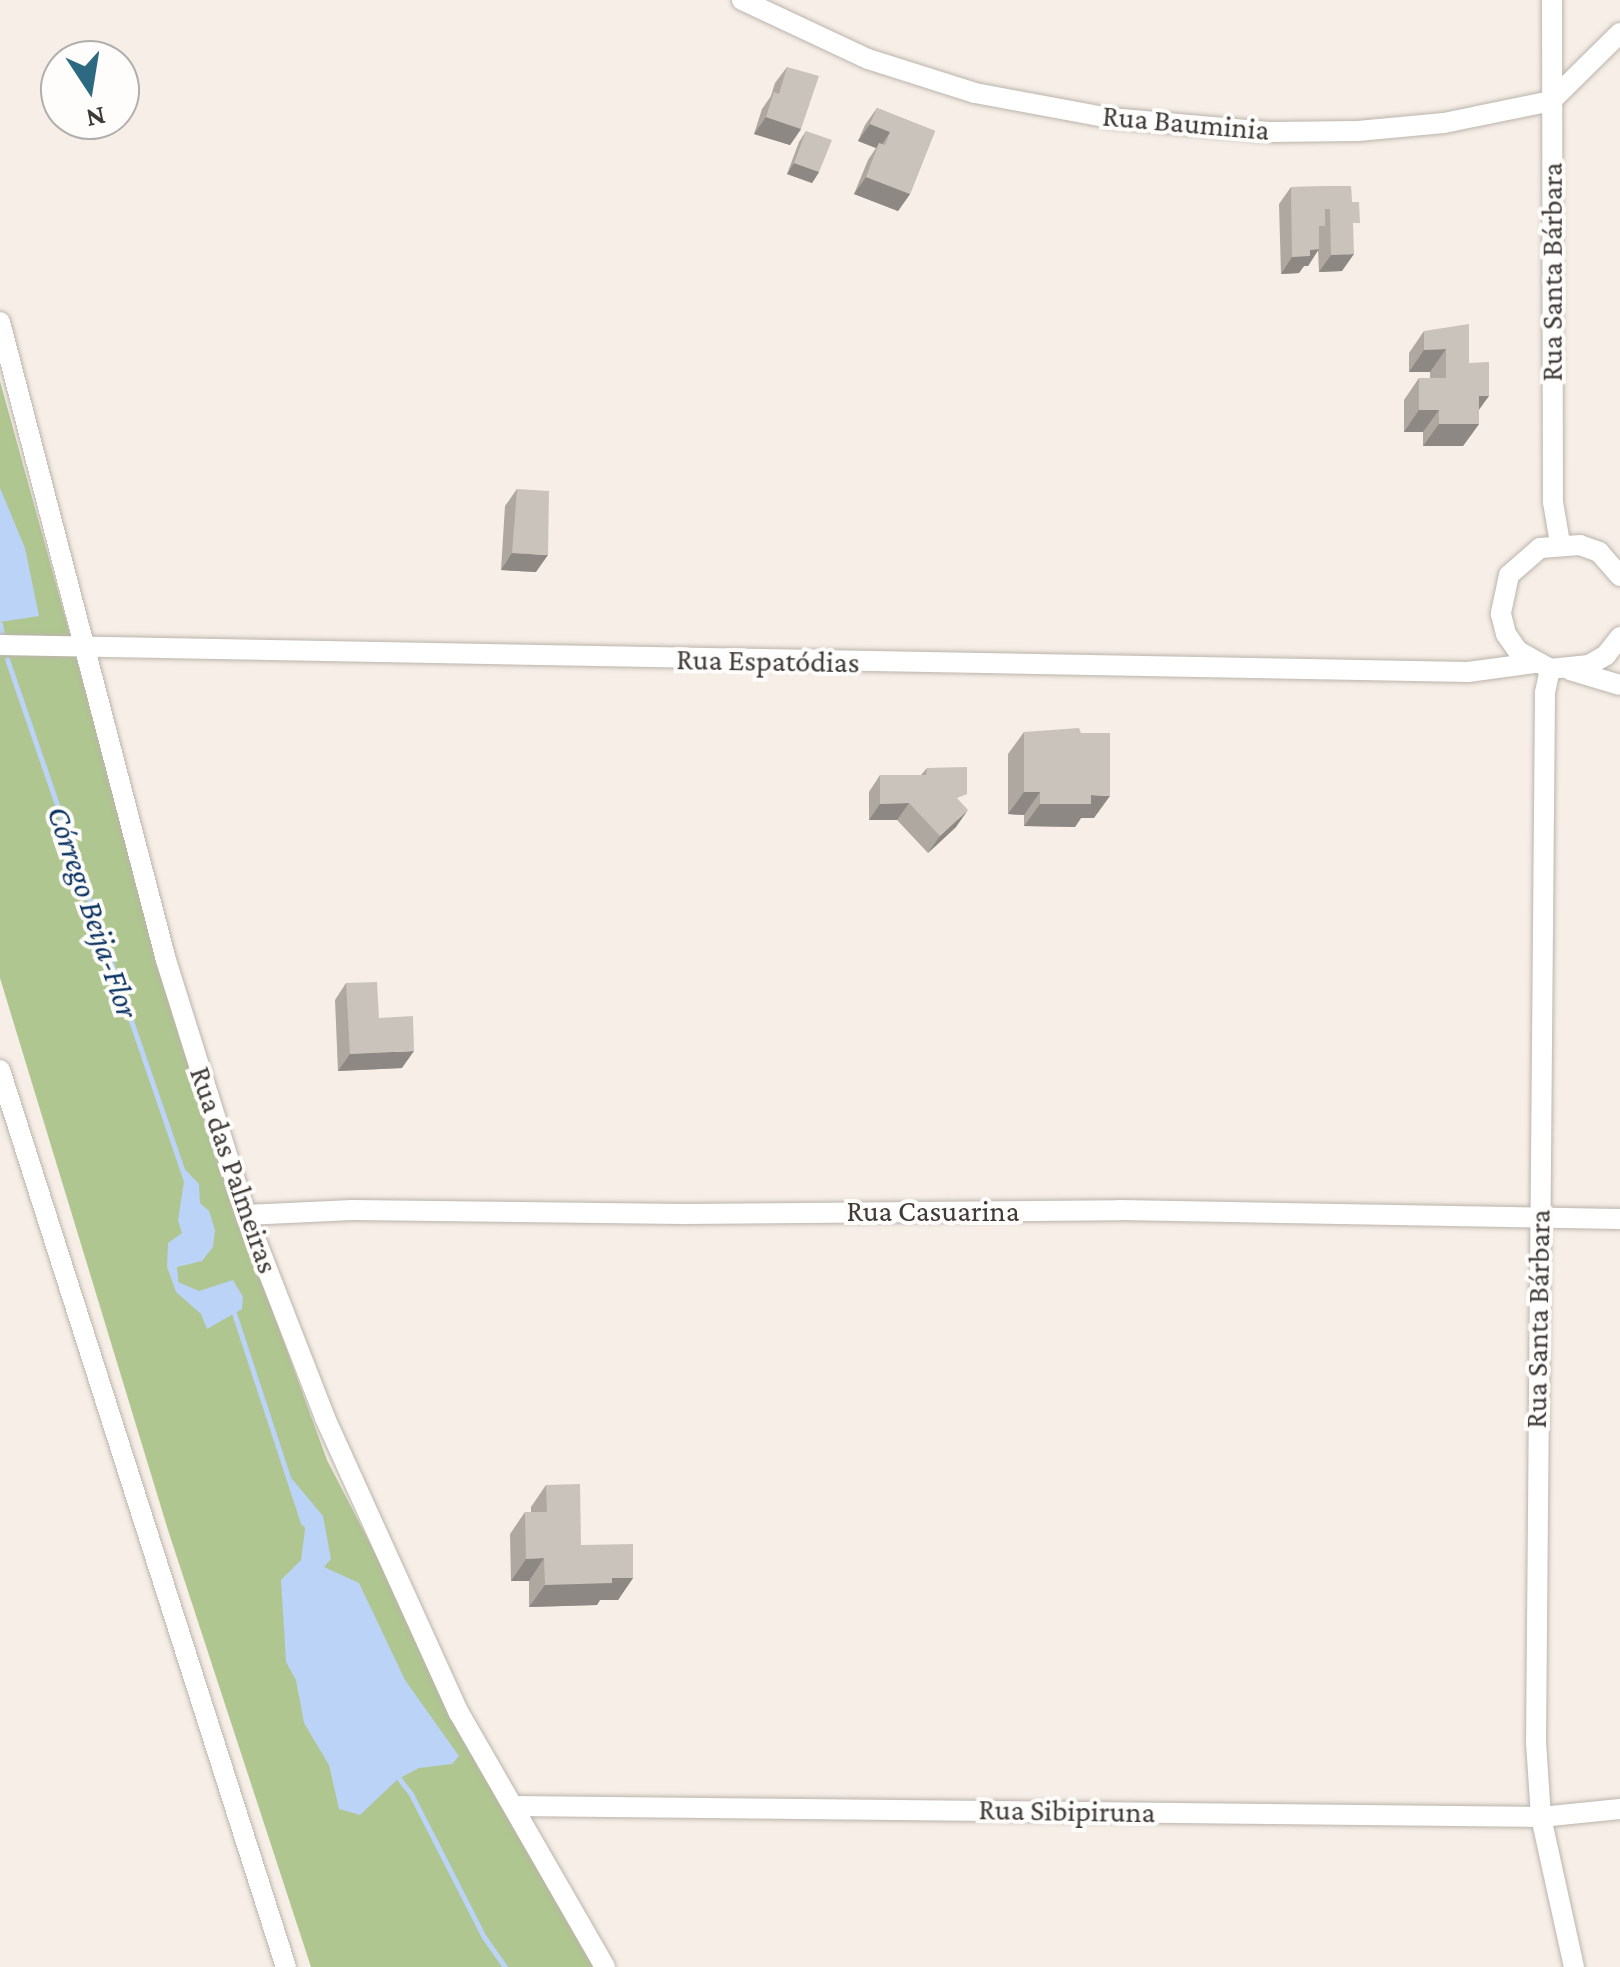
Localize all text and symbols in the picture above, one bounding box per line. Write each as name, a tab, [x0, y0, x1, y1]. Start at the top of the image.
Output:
north arrow	[40, 40, 140, 140]
street label: Rua Bauminia	[1101, 98, 1271, 148]
text: N	[83, 101, 108, 135]
street label: Rua Santa Bárbara	[1534, 162, 1570, 382]
street label: Rua Espatódias	[676, 641, 860, 681]
water label: Córrego Beija-Flor	[39, 801, 147, 1023]
street label: Rua das Palmeiras	[182, 1062, 286, 1278]
street label: Rua Casuarina	[846, 1193, 1020, 1229]
street label: Rua Santa Bárbara	[1518, 1209, 1558, 1429]
street label: Rua Sibipiruna	[978, 1791, 1156, 1831]

